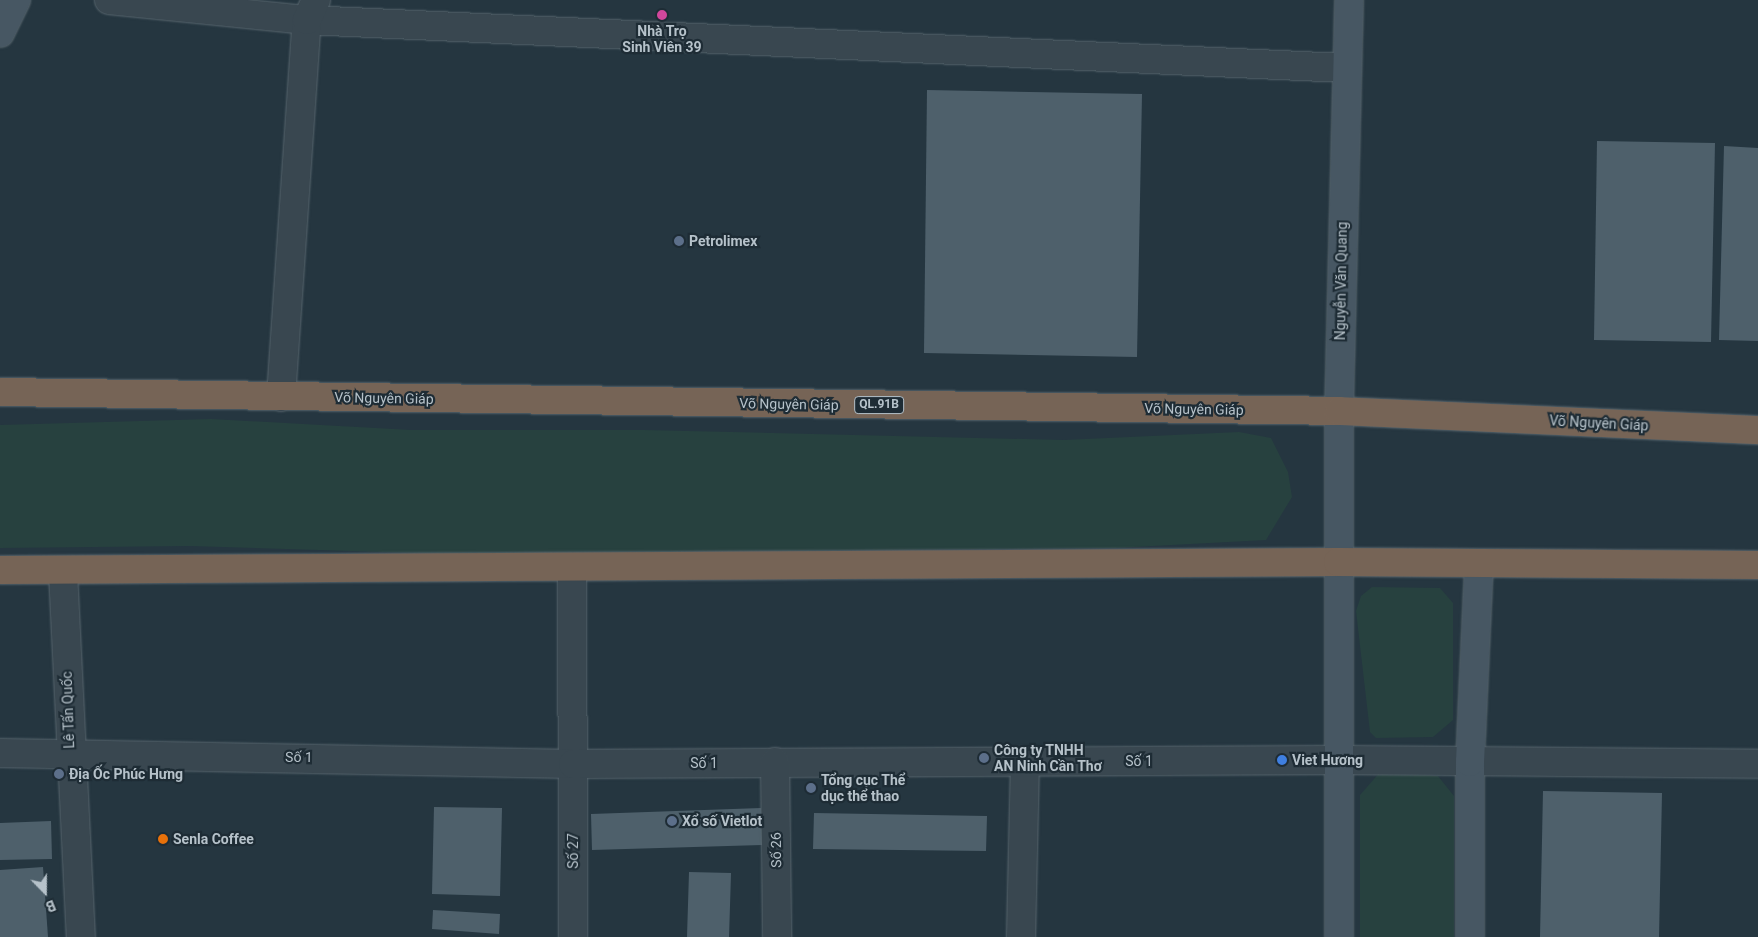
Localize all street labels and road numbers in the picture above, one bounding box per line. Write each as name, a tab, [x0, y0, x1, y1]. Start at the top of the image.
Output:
street label: Nguyễn Văn Quang	[1332, 222, 1350, 340]
street label: Võ Nguyên Giáp	[334, 389, 434, 407]
street label: Võ Nguyên Giáp	[739, 395, 839, 413]
road number: QL.91B	[854, 396, 904, 414]
street label: Võ Nguyên Giáp	[1144, 400, 1244, 418]
street label: Võ Nguyên Giáp	[1549, 412, 1649, 434]
street label: Lê Tấn Quốc	[58, 671, 78, 749]
street label: Số 1	[285, 748, 313, 766]
street label: Số 1	[1125, 753, 1153, 769]
street label: Số 1	[690, 755, 718, 771]
street label: Số 26	[767, 832, 785, 868]
street label: Số 27	[565, 833, 581, 869]

